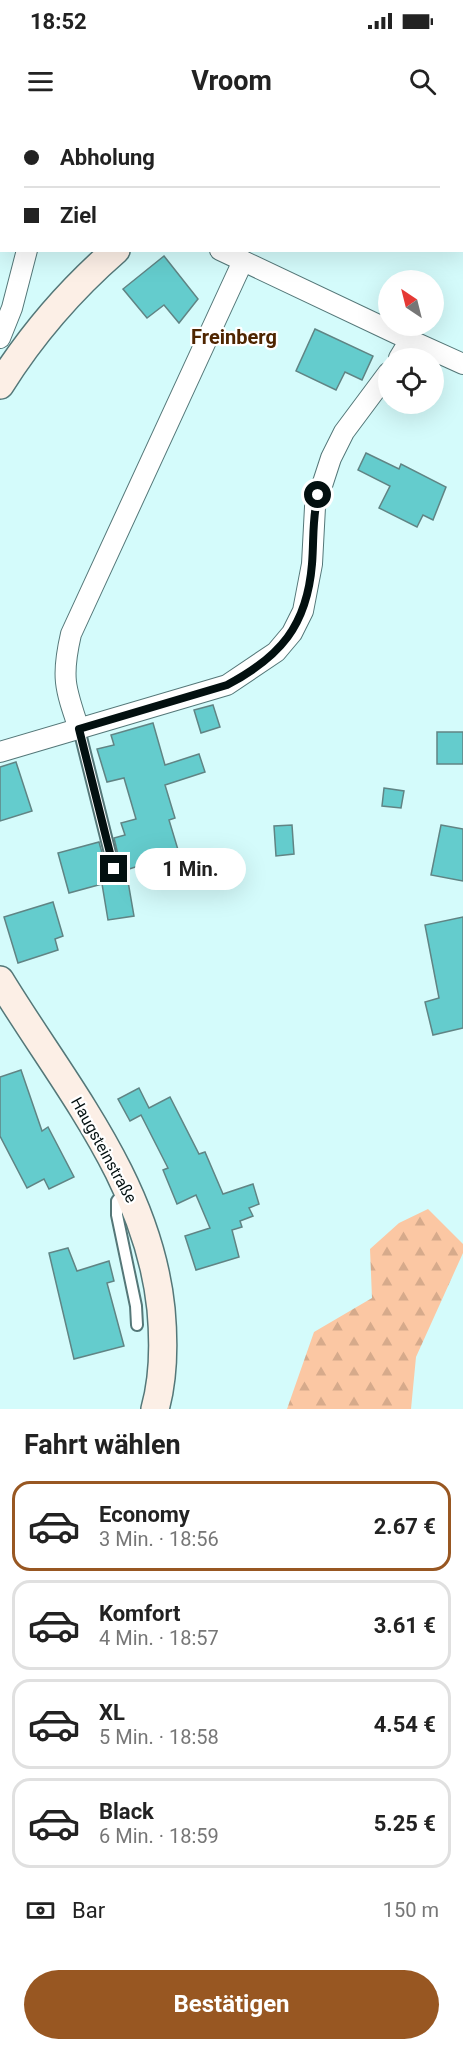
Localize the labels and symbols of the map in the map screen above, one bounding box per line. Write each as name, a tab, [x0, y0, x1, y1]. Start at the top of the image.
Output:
north arrow	[378, 270, 444, 336]
district label: Freinberg	[191, 325, 277, 349]
route start	[304, 481, 331, 508]
callout: 1 Min.	[135, 848, 246, 890]
route end	[100, 855, 127, 882]
street label: Haugsteinstraße	[67, 1094, 141, 1206]

